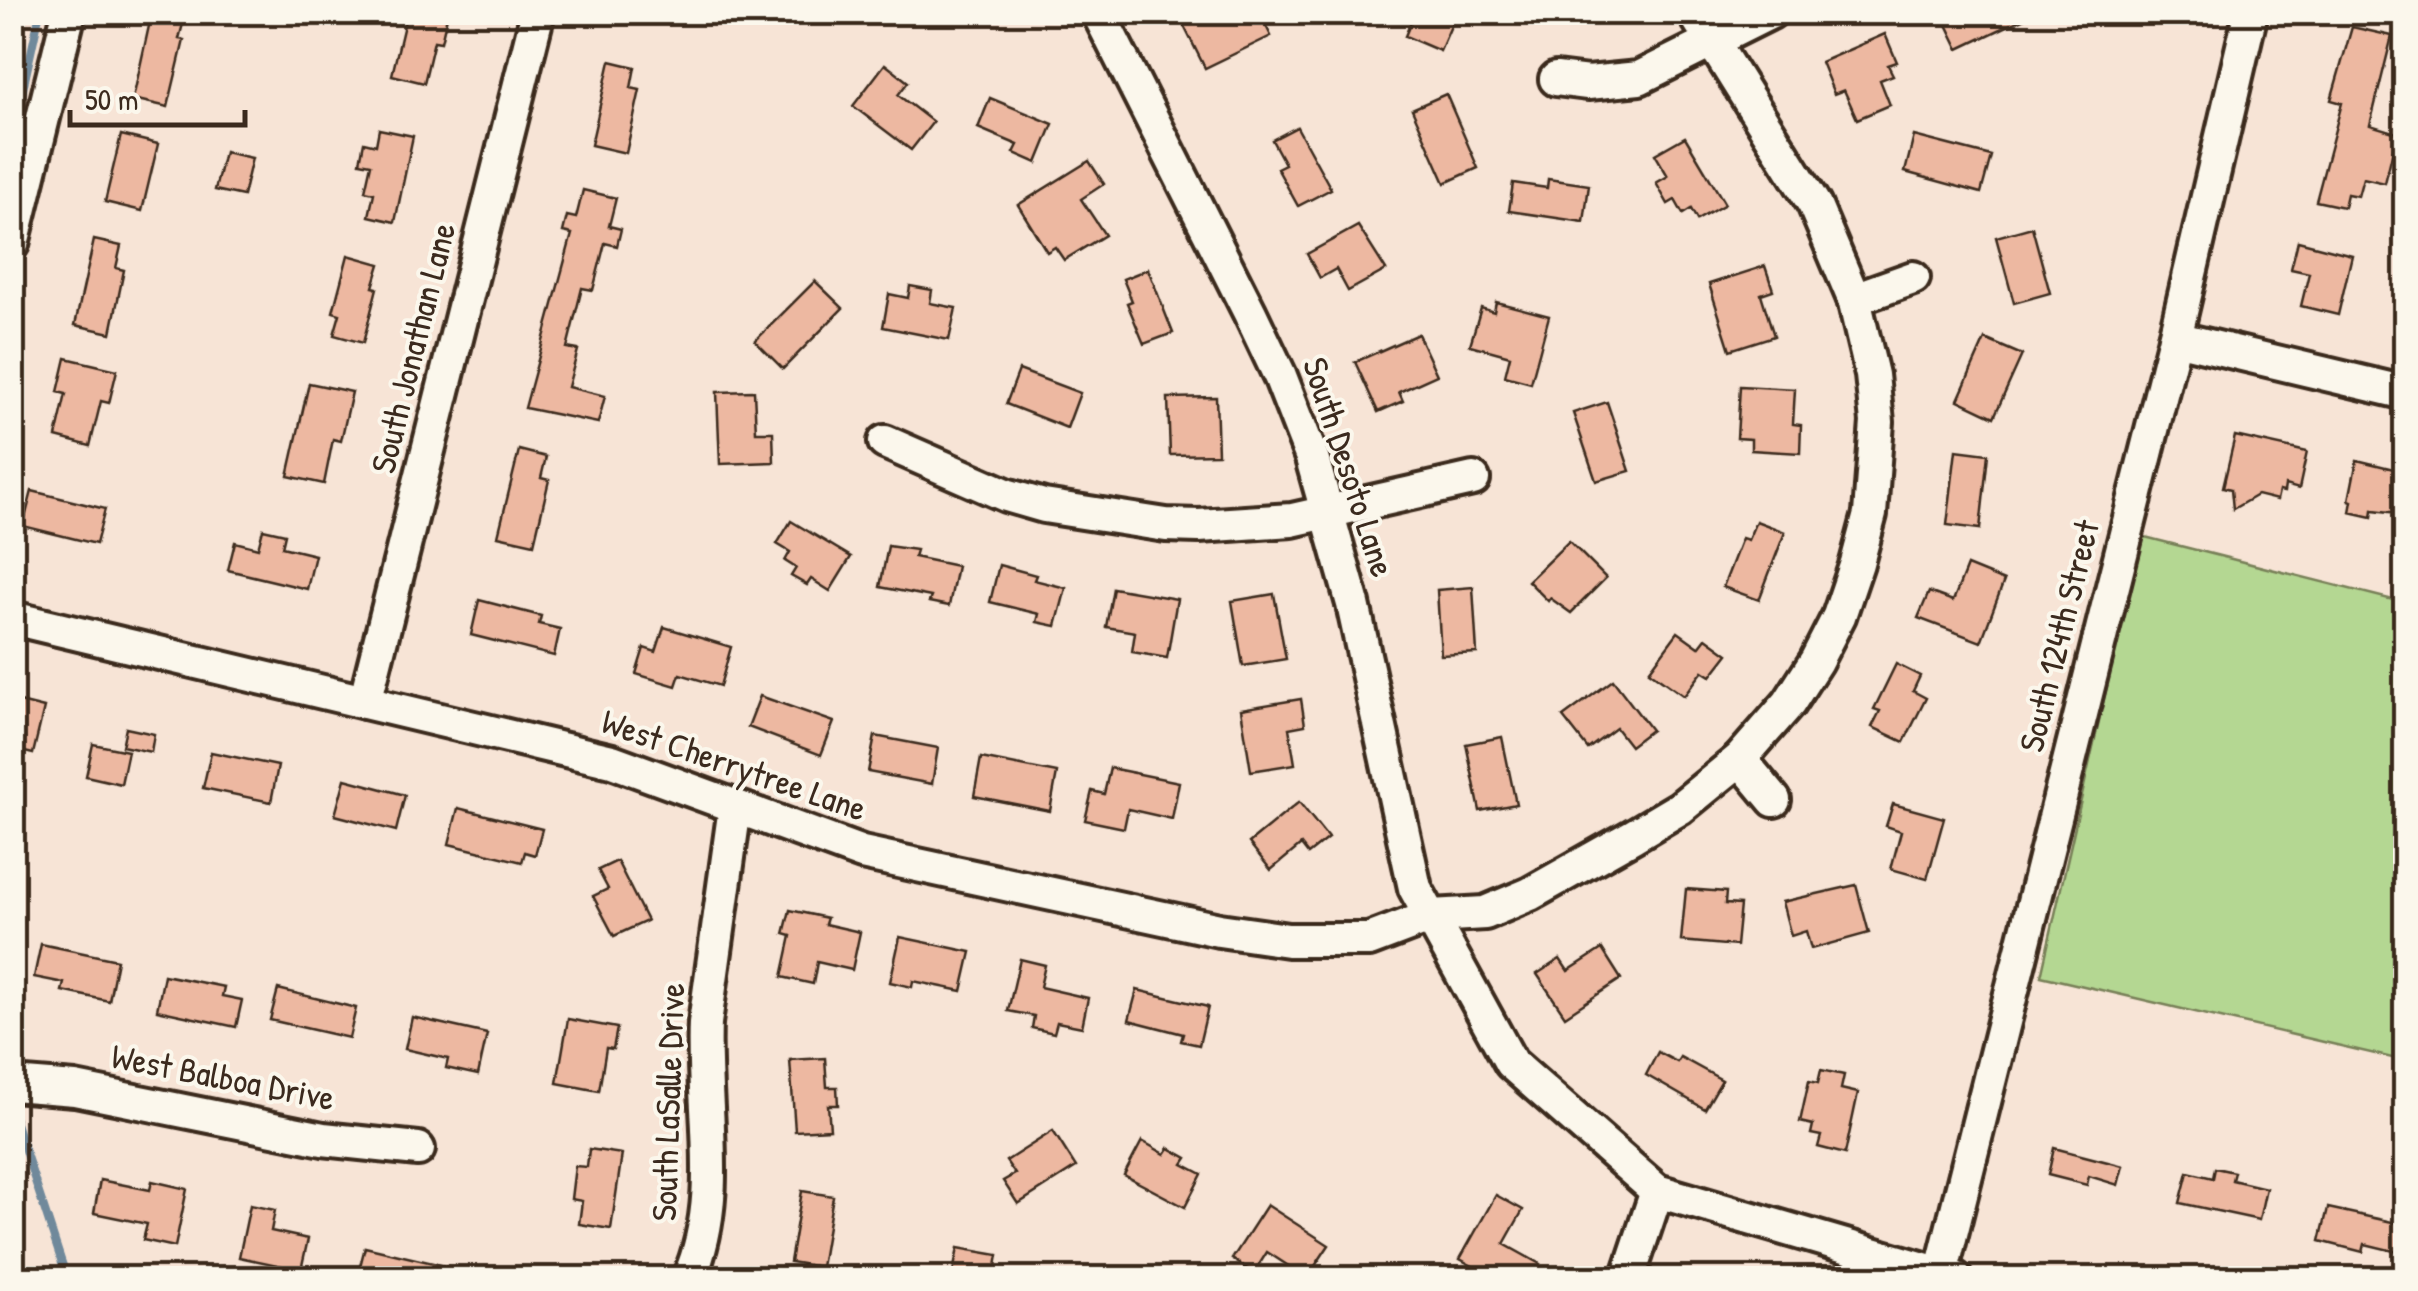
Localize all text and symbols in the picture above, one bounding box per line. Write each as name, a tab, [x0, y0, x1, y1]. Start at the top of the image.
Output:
scale bar	[70, 65, 245, 127]
text: 50 m	[85, 79, 138, 119]
street label: South Jonathan Lane	[359, 218, 466, 478]
street label: South Desoto Lane	[1292, 351, 1407, 582]
street label: South 124th Street	[2007, 514, 2110, 757]
street label: West Cherrytree Lane	[596, 697, 873, 832]
street label: South LaSalle Drive	[640, 982, 695, 1222]
street label: West Balboa Drive	[108, 1032, 339, 1121]

